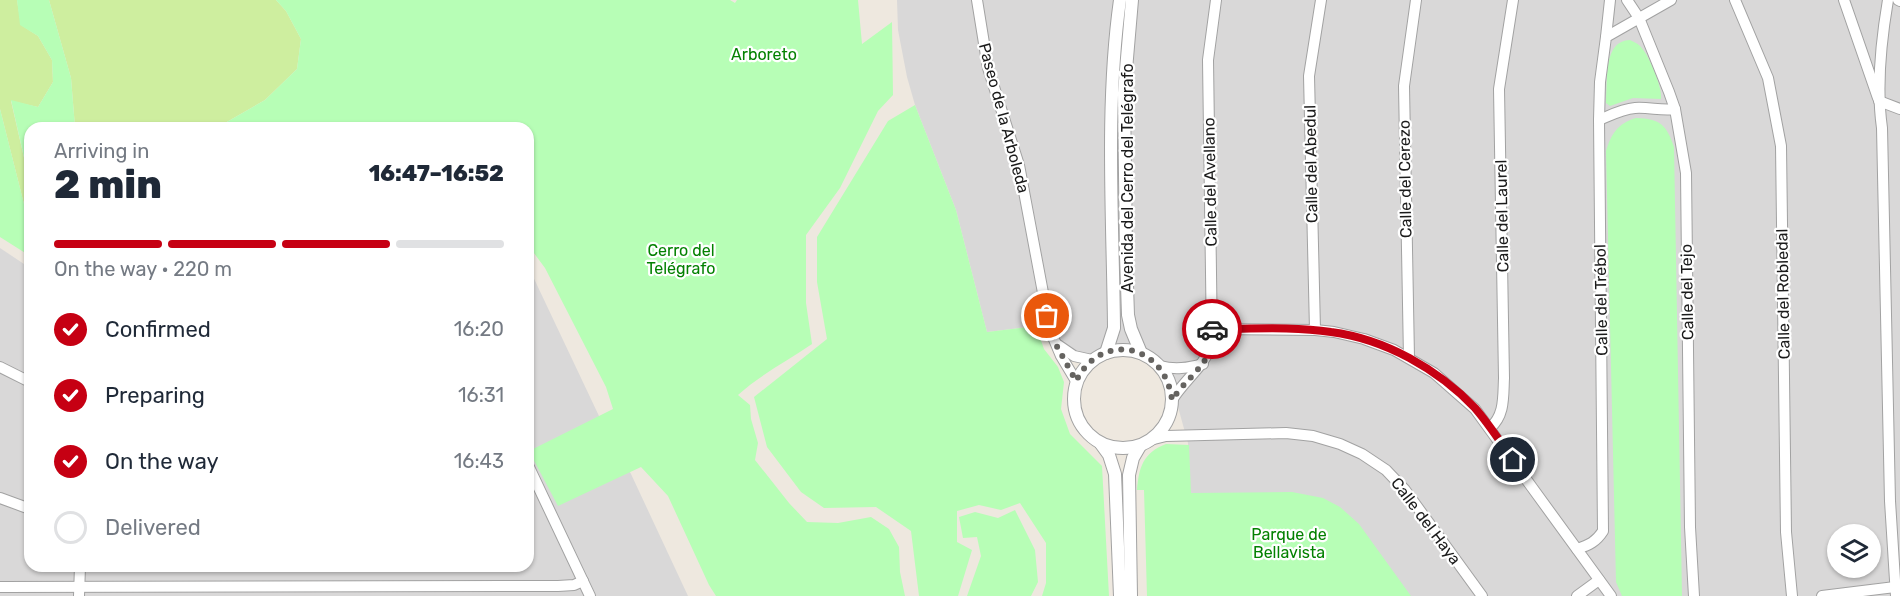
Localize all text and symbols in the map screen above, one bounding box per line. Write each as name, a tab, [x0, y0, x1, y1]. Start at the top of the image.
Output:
street label: Paseo de la Arboleda	[975, 41, 1033, 195]
park label: Arboreto	[731, 45, 797, 64]
street label: Avenida del Cerro del Telégrafo	[1118, 63, 1137, 293]
street label: Calle del Abedul	[1300, 105, 1322, 223]
street label: Calle del Avellano	[1199, 117, 1221, 247]
street label: Calle del Cerezo	[1394, 120, 1416, 238]
text: Arriving in	[54, 139, 149, 163]
street label: Calle del Laurel	[1492, 159, 1512, 273]
text: 16:47–16:52	[369, 160, 504, 187]
text: 2 min	[54, 162, 162, 208]
street label: Calle del Robledal	[1772, 229, 1794, 359]
park label: Cerro del Telégrafo	[647, 241, 715, 278]
street label: Calle del Trébol	[1591, 244, 1611, 356]
street label: Calle del Tejo	[1677, 244, 1697, 340]
text: On the way · 220 m	[54, 257, 232, 281]
pin	[1021, 290, 1072, 341]
icon: bag	[1030, 299, 1063, 332]
courier	[1182, 299, 1242, 359]
icon: check	[54, 313, 87, 346]
icon: car	[1196, 313, 1229, 346]
text: Confirmed	[105, 316, 211, 343]
text: 16:20	[454, 317, 504, 341]
icon: check	[54, 379, 87, 412]
text: Preparing	[105, 382, 205, 409]
text: 16:31	[458, 383, 504, 407]
pin	[1487, 434, 1538, 485]
icon: home	[1496, 443, 1529, 476]
icon: check	[54, 445, 87, 478]
text: On the way	[105, 448, 219, 475]
text: 16:43	[454, 449, 504, 473]
street label: Calle del Haya	[1387, 474, 1465, 568]
text: Delivered	[105, 514, 201, 541]
map controls	[1827, 524, 1881, 578]
button: layers	[1827, 524, 1881, 578]
park label: Parque de Bellavista	[1251, 525, 1327, 562]

